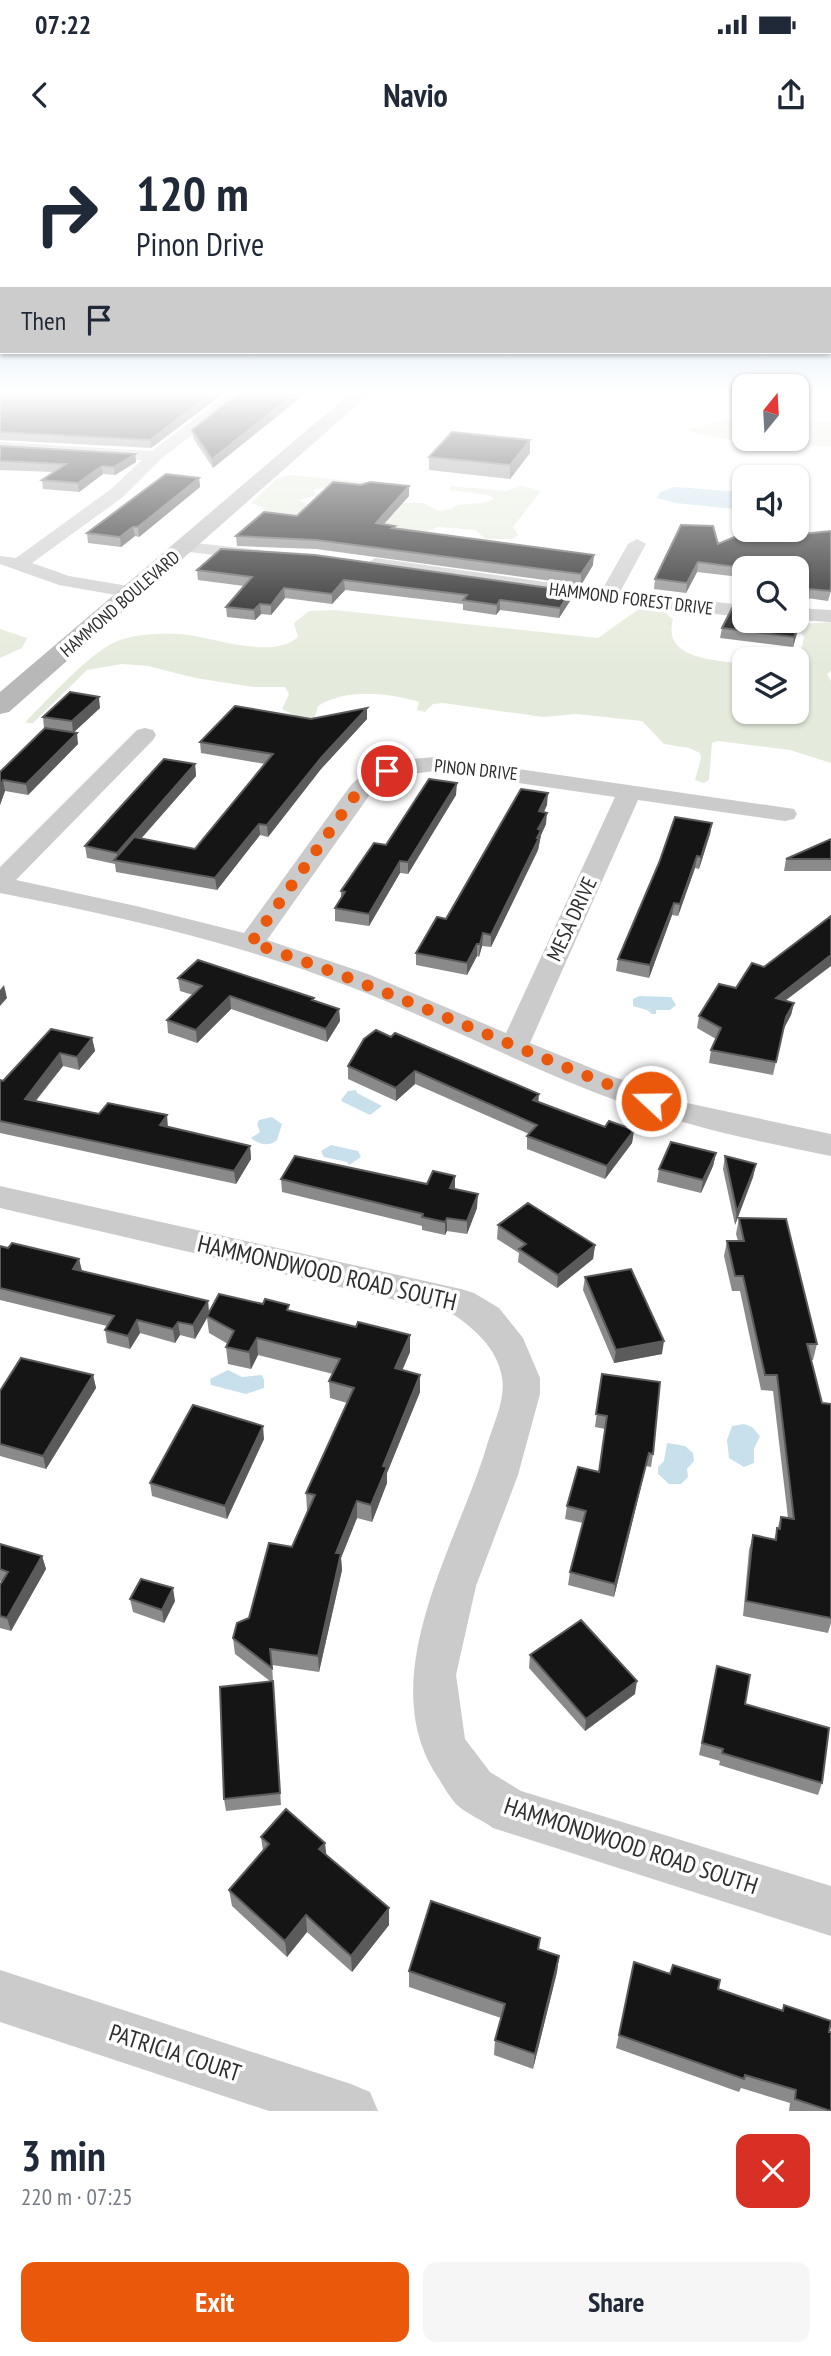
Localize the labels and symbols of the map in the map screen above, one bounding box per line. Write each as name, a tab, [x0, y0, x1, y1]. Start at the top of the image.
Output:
north arrow	[732, 374, 808, 452]
street label: HAMMOND BOULEVARD	[55, 545, 184, 662]
street label: HAMMOND FOREST DRIVE	[548, 577, 714, 620]
pin	[357, 741, 417, 801]
street label: PINON DRIVE	[433, 754, 519, 785]
street label: MESA DRIVE	[540, 872, 603, 965]
position arrow	[614, 1064, 688, 1138]
street label: HAMMONDWOOD ROAD SOUTH	[195, 1228, 460, 1317]
street label: HAMMONDWOOD ROAD SOUTH	[500, 1790, 762, 1901]
street label: PATRICIA COURT	[105, 2017, 245, 2089]

